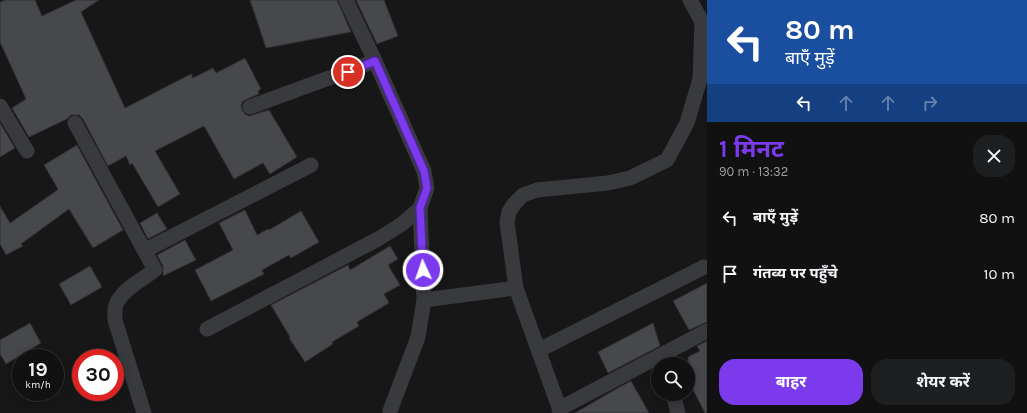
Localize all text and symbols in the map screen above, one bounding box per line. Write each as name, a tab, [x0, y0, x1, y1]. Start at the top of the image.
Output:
text: 80 m	[785, 13, 854, 46]
icon: left	[719, 16, 771, 68]
text: बाएँ मुड़ें	[785, 47, 835, 69]
pin	[331, 55, 365, 89]
icon: arrive	[337, 61, 359, 83]
icon: left	[793, 92, 815, 114]
icon: ahead	[835, 92, 857, 114]
icon: ahead	[877, 92, 899, 114]
icon: right	[919, 92, 941, 114]
text: 1 मिनट	[719, 135, 784, 163]
button: close	[973, 135, 1015, 177]
text: 90 m · 13:32	[719, 164, 788, 179]
icon: left	[719, 207, 741, 229]
text: बाएँ मुड़ें	[753, 208, 798, 226]
text: 80 m	[979, 209, 1015, 227]
position arrow	[402, 249, 444, 291]
icon: arrive	[719, 263, 741, 285]
text: गंतव्य पर पहुँचे	[753, 264, 838, 282]
text: 10 m	[984, 265, 1015, 283]
speed limit sign: 30	[72, 349, 124, 401]
map controls	[651, 357, 695, 401]
button: search	[651, 357, 695, 401]
text: 19	[28, 358, 48, 381]
button: बाहर	[719, 359, 863, 405]
button: शेयर करें	[871, 359, 1015, 405]
text: km/h	[25, 379, 51, 391]

